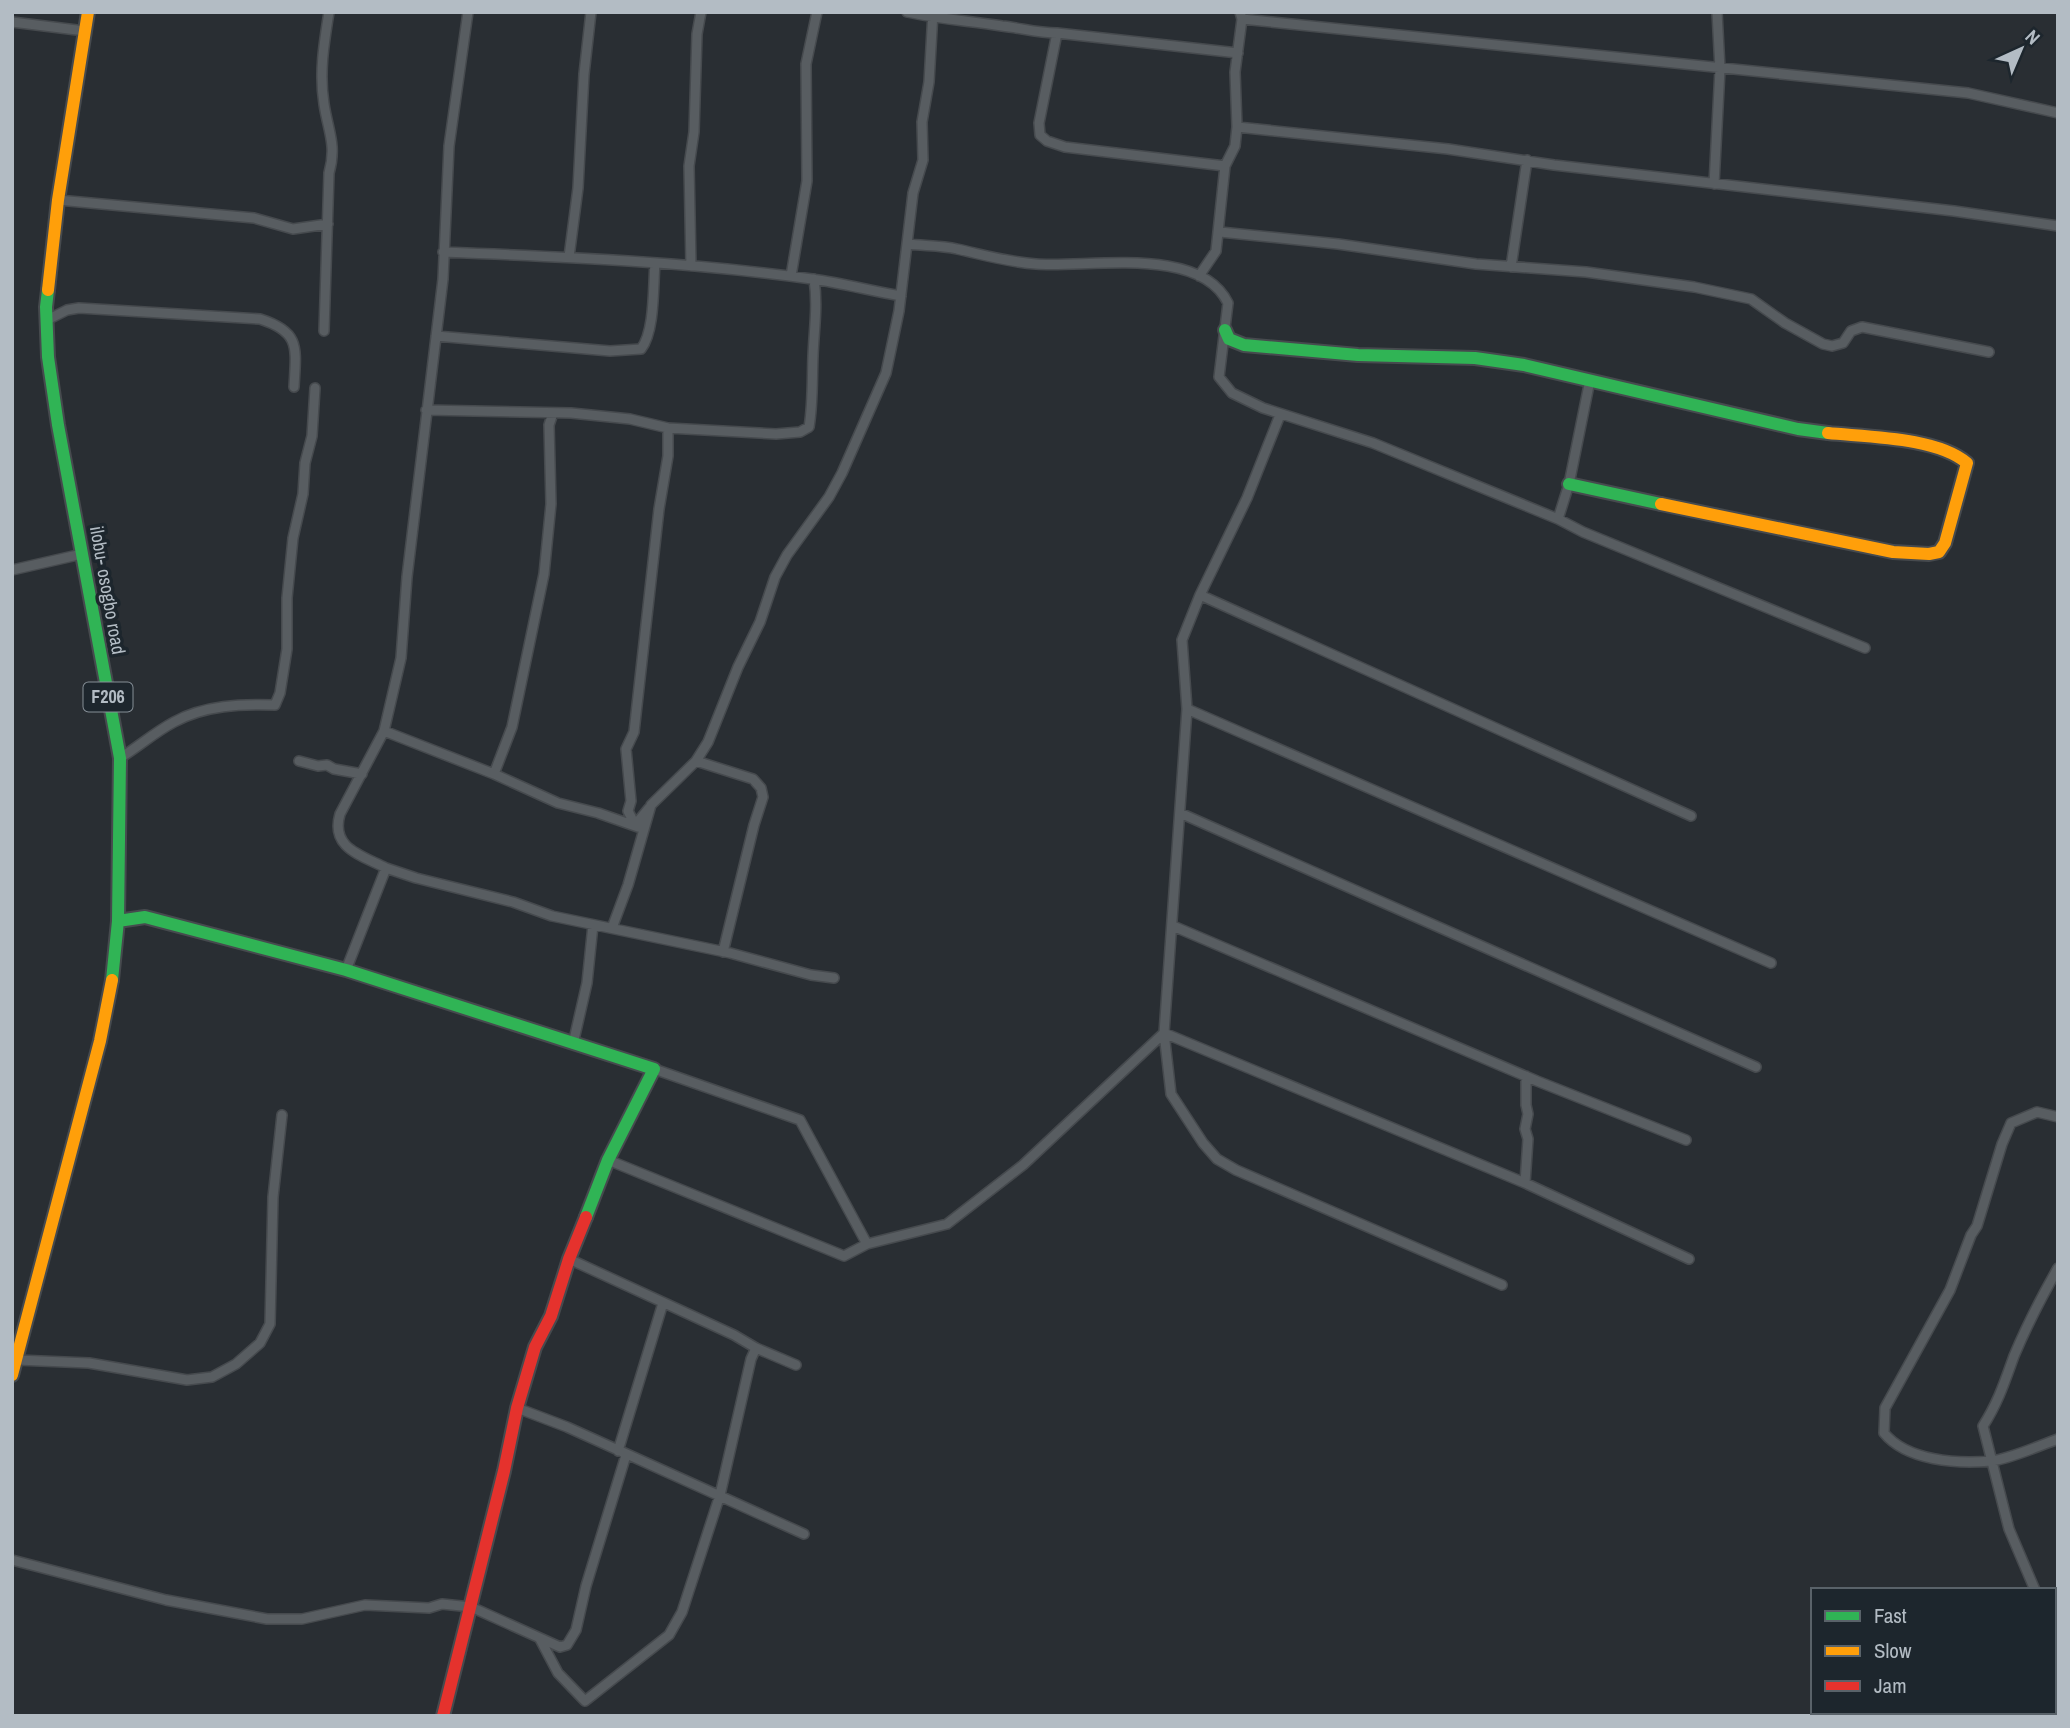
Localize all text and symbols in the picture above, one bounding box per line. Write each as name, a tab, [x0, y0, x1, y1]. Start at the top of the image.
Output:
north arrow	[1986, 14, 2056, 84]
text: N	[2020, 24, 2046, 50]
street label: ilobu- osogbo road	[84, 524, 132, 656]
road number: F206	[84, 682, 132, 712]
legend	[1811, 1588, 2056, 1714]
text: Fast	[1874, 1601, 1907, 1630]
text: Slow	[1874, 1636, 1912, 1665]
text: Jam	[1874, 1671, 1907, 1700]

